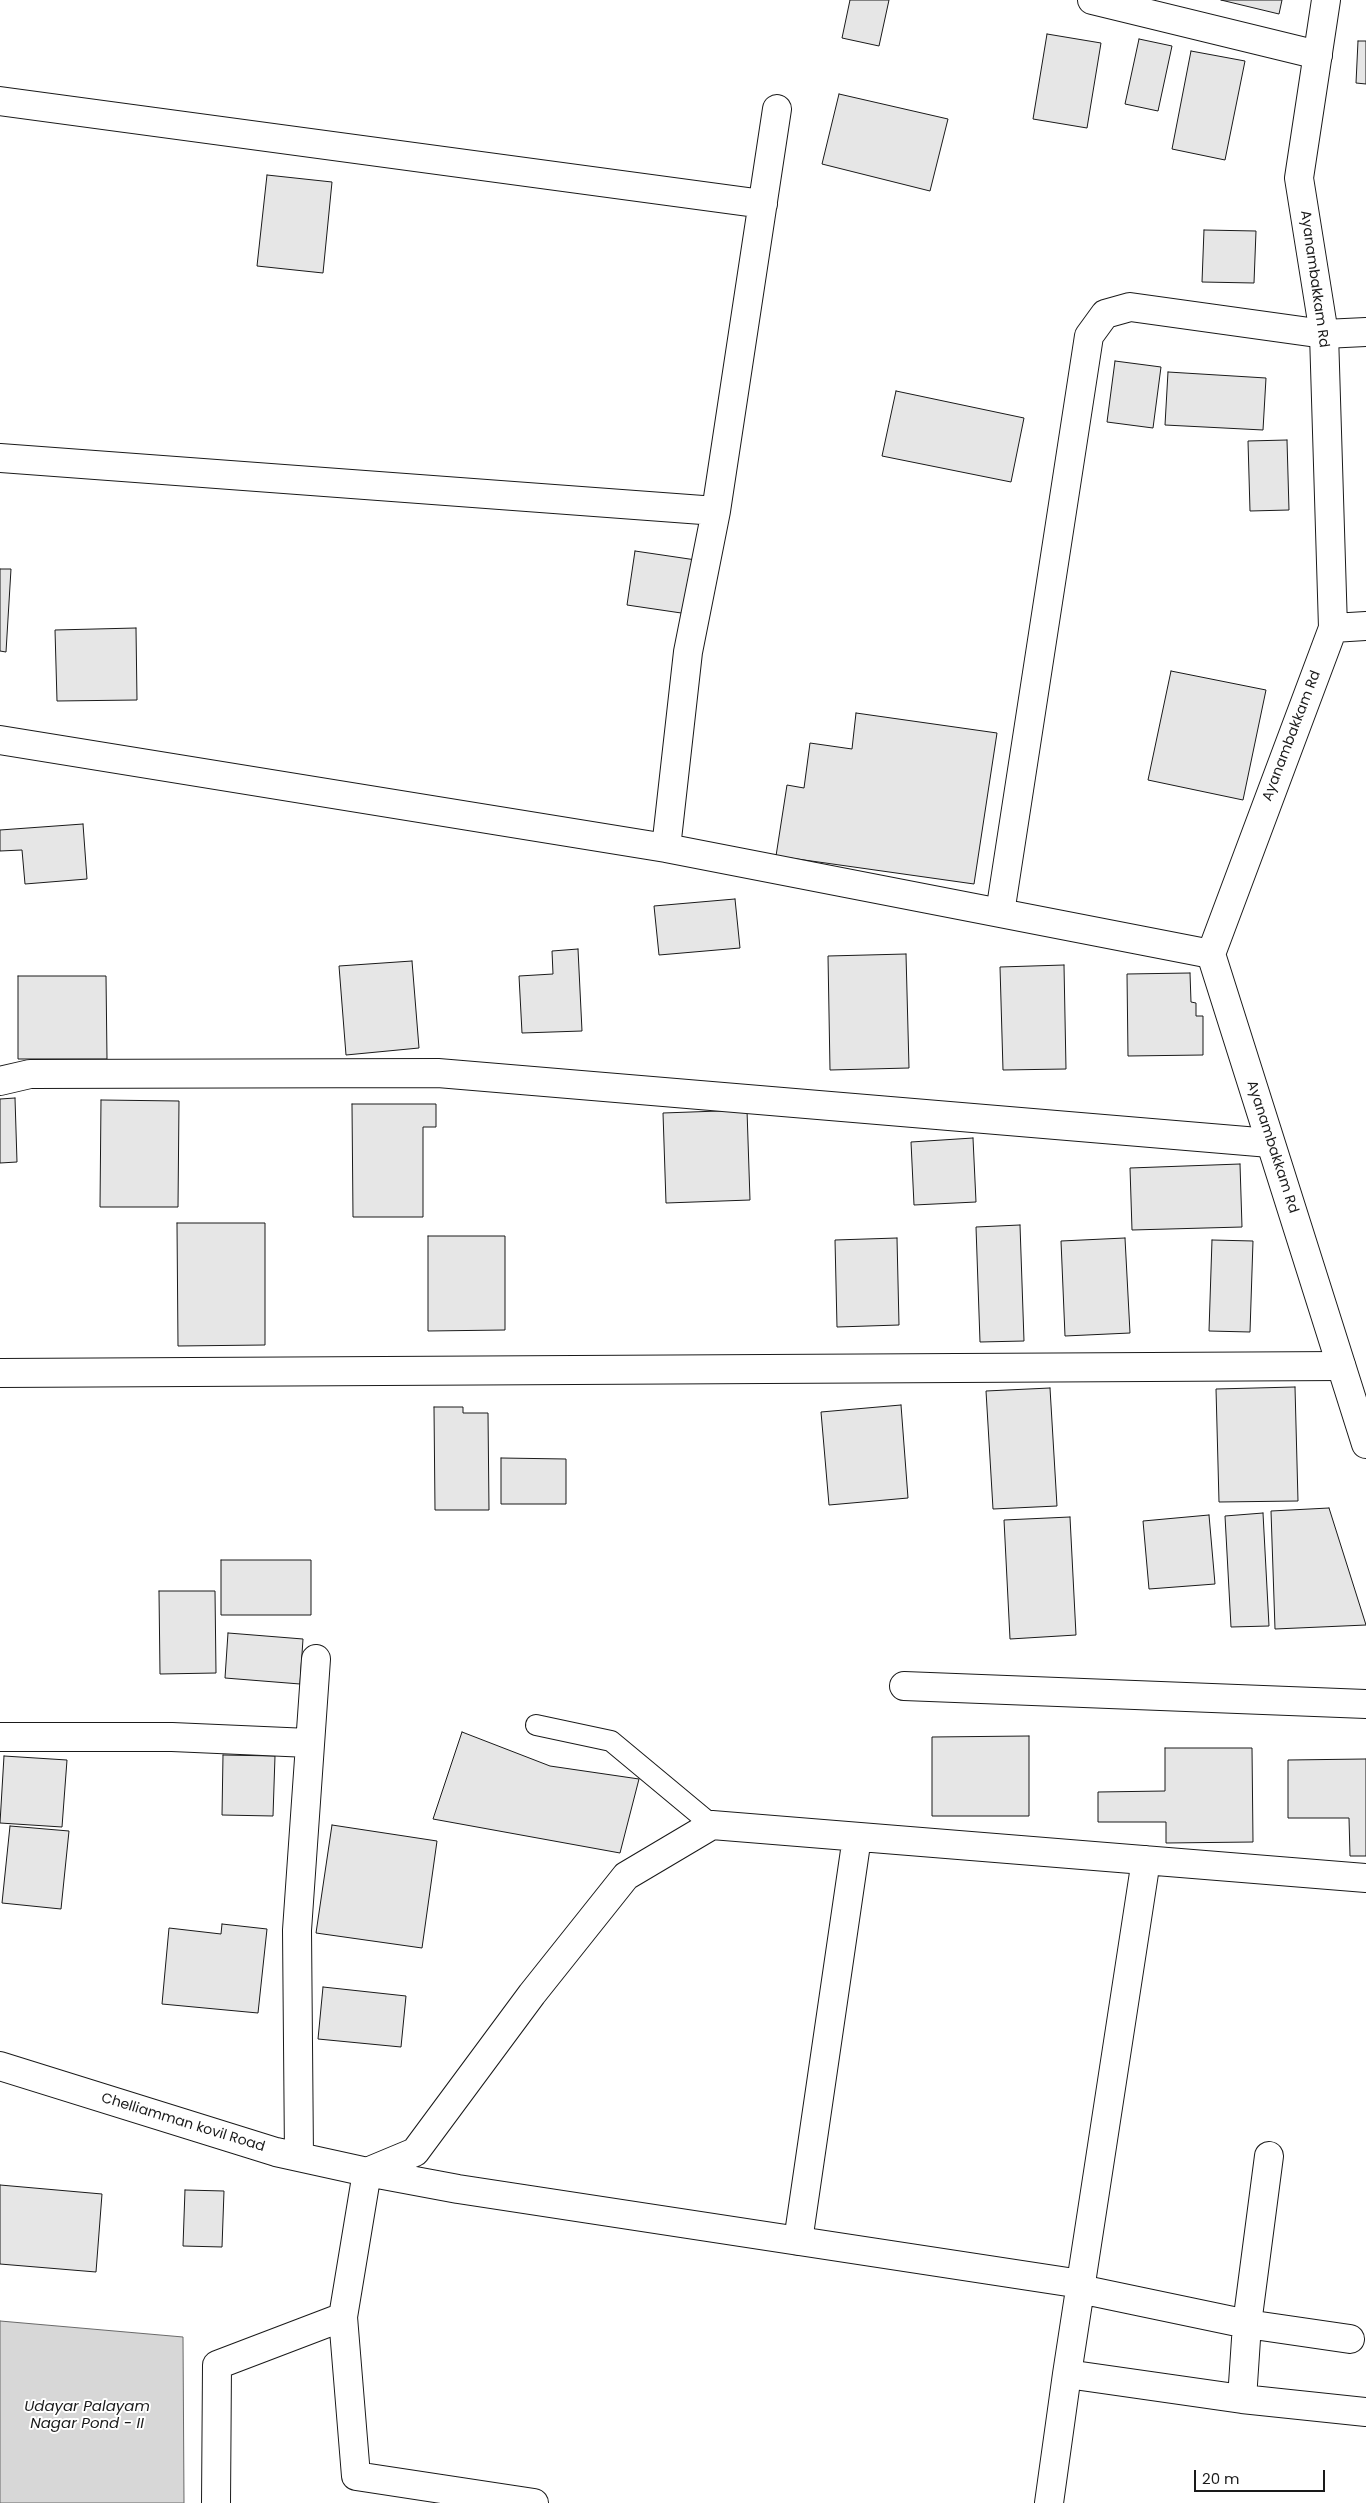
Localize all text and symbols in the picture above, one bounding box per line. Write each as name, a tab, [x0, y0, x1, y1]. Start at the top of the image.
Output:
street label: Ayanambakkam Rd	[1296, 209, 1332, 349]
street label: Ayanambakkam Rd	[1259, 668, 1325, 804]
street label: Ayanambakkam Rd	[1243, 1079, 1301, 1215]
street label: Chelliamman kovil Road	[99, 2090, 267, 2156]
water label: Udayar Palayam Nagar Pond - II	[24, 2398, 150, 2433]
scale bar	[1196, 2460, 1327, 2492]
text: 20 m	[1202, 2468, 1240, 2489]

